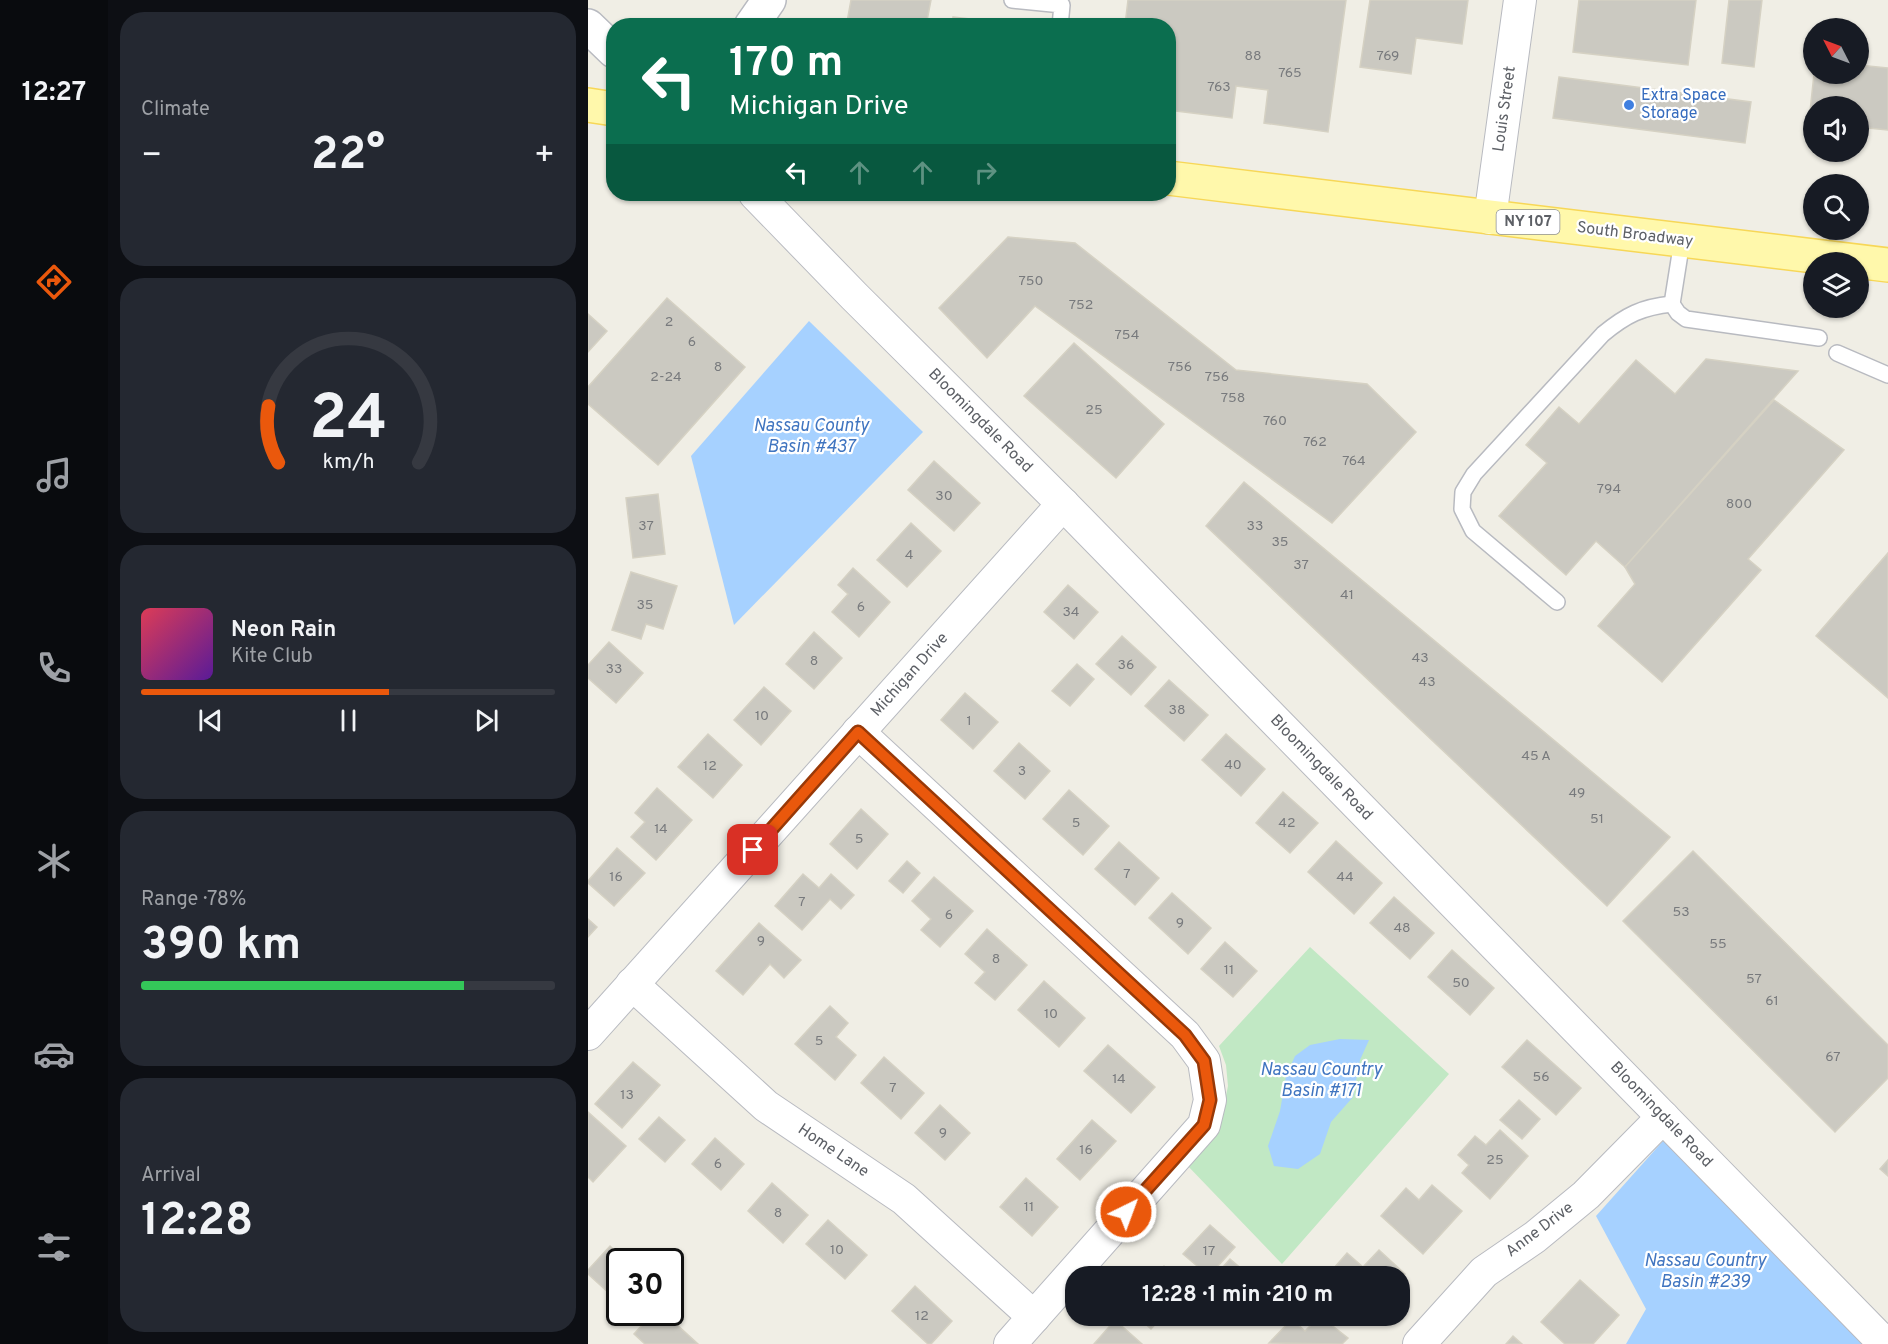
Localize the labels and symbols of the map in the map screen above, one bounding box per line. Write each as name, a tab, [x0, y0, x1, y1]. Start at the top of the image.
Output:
north arrow	[1803, 18, 1869, 84]
house number: 88	[1244, 48, 1262, 65]
house number: 769	[1377, 48, 1399, 65]
house number: 765	[1278, 65, 1302, 82]
street label: Louis Street	[1489, 65, 1521, 153]
house number: 763	[1207, 79, 1231, 96]
place label: Extra Space Storage	[1641, 86, 1726, 124]
marker: Extra Space Storage	[1622, 98, 1636, 112]
road number: NY 107	[1496, 210, 1560, 234]
street label: South Broadway	[1576, 218, 1694, 252]
house number: 750	[1019, 273, 1043, 290]
house number: 752	[1069, 297, 1093, 314]
house number: 2	[665, 314, 673, 331]
house number: 754	[1115, 327, 1139, 344]
house number: 6	[688, 334, 696, 351]
house number: 8	[714, 359, 722, 376]
house number: 756	[1168, 359, 1192, 376]
street label: Bloomingdale Road	[924, 365, 1036, 477]
house number: 2-24	[650, 369, 682, 386]
house number: 756	[1205, 369, 1229, 386]
house number: 758	[1221, 390, 1245, 407]
house number: 25	[1085, 402, 1103, 419]
house number: 760	[1263, 413, 1287, 430]
water label: Nassau County Basin #437	[753, 415, 870, 459]
house number: 762	[1303, 434, 1327, 451]
house number: 764	[1342, 453, 1366, 470]
house number: 794	[1597, 481, 1621, 498]
house number: 30	[935, 488, 953, 505]
house number: 800	[1726, 496, 1752, 513]
house number: 37	[638, 518, 654, 535]
house number: 33	[1247, 518, 1263, 535]
house number: 35	[1271, 534, 1289, 551]
house number: 4	[905, 547, 913, 564]
house number: 37	[1293, 557, 1309, 574]
house number: 41	[1340, 587, 1354, 604]
house number: 35	[636, 597, 654, 614]
house number: 6	[857, 599, 865, 616]
house number: 34	[1062, 604, 1080, 621]
street label: Michigan Drive	[867, 629, 953, 721]
house number: 43	[1411, 650, 1429, 667]
house number: 8	[810, 653, 818, 670]
house number: 36	[1118, 657, 1134, 674]
house number: 33	[606, 661, 622, 678]
house number: 43	[1418, 674, 1436, 691]
house number: 38	[1169, 702, 1185, 719]
house number: 10	[755, 708, 769, 725]
street label: Bloomingdale Road	[1265, 711, 1377, 825]
house number: 1	[966, 713, 972, 730]
house number: 45 A	[1521, 748, 1551, 765]
house number: 40	[1224, 757, 1242, 774]
house number: 12	[703, 758, 717, 775]
house number: 3	[1018, 763, 1026, 780]
house number: 49	[1569, 785, 1585, 802]
house number: 51	[1590, 811, 1604, 828]
house number: 5	[1072, 815, 1080, 832]
house number: 42	[1278, 815, 1296, 832]
house number: 14	[654, 821, 668, 838]
pin	[727, 824, 778, 875]
house number: 5	[855, 831, 863, 848]
house number: 7	[1123, 866, 1131, 883]
house number: 16	[609, 869, 623, 886]
house number: 44	[1336, 869, 1354, 886]
house number: 7	[798, 894, 806, 911]
house number: 53	[1672, 904, 1690, 921]
house number: 6	[945, 907, 953, 924]
house number: 9	[1176, 915, 1184, 932]
house number: 48	[1393, 920, 1411, 937]
house number: 9	[757, 933, 765, 950]
house number: 55	[1709, 936, 1727, 953]
house number: 8	[992, 951, 1000, 968]
house number: 11	[1224, 962, 1234, 979]
house number: 57	[1746, 971, 1762, 988]
house number: 50	[1452, 975, 1470, 992]
house number: 61	[1765, 993, 1779, 1010]
house number: 10	[1044, 1006, 1058, 1023]
house number: 5	[815, 1033, 823, 1050]
house number: 67	[1825, 1049, 1841, 1066]
street label: Bloomingdale Road	[1605, 1058, 1717, 1172]
water label: Nassau Country Basin #171	[1260, 1059, 1384, 1103]
house number: 56	[1532, 1069, 1550, 1086]
house number: 14	[1112, 1071, 1126, 1088]
house number: 7	[889, 1080, 897, 1097]
house number: 13	[620, 1087, 634, 1104]
street label: Home Lane	[794, 1120, 872, 1182]
house number: 9	[939, 1125, 947, 1142]
house number: 16	[1079, 1142, 1093, 1159]
house number: 25	[1486, 1152, 1504, 1169]
house number: 6	[714, 1156, 722, 1173]
position arrow	[1094, 1180, 1158, 1244]
street label: Anne Drive	[1502, 1198, 1578, 1262]
house number: 11	[1024, 1199, 1034, 1216]
house number: 8	[774, 1205, 782, 1222]
house number: 10	[830, 1242, 844, 1259]
house number: 17	[1203, 1243, 1215, 1260]
speed limit sign: 30	[606, 1248, 684, 1326]
water label: Nassau Country Basin #239	[1644, 1250, 1768, 1294]
house number: 12	[915, 1308, 929, 1325]

